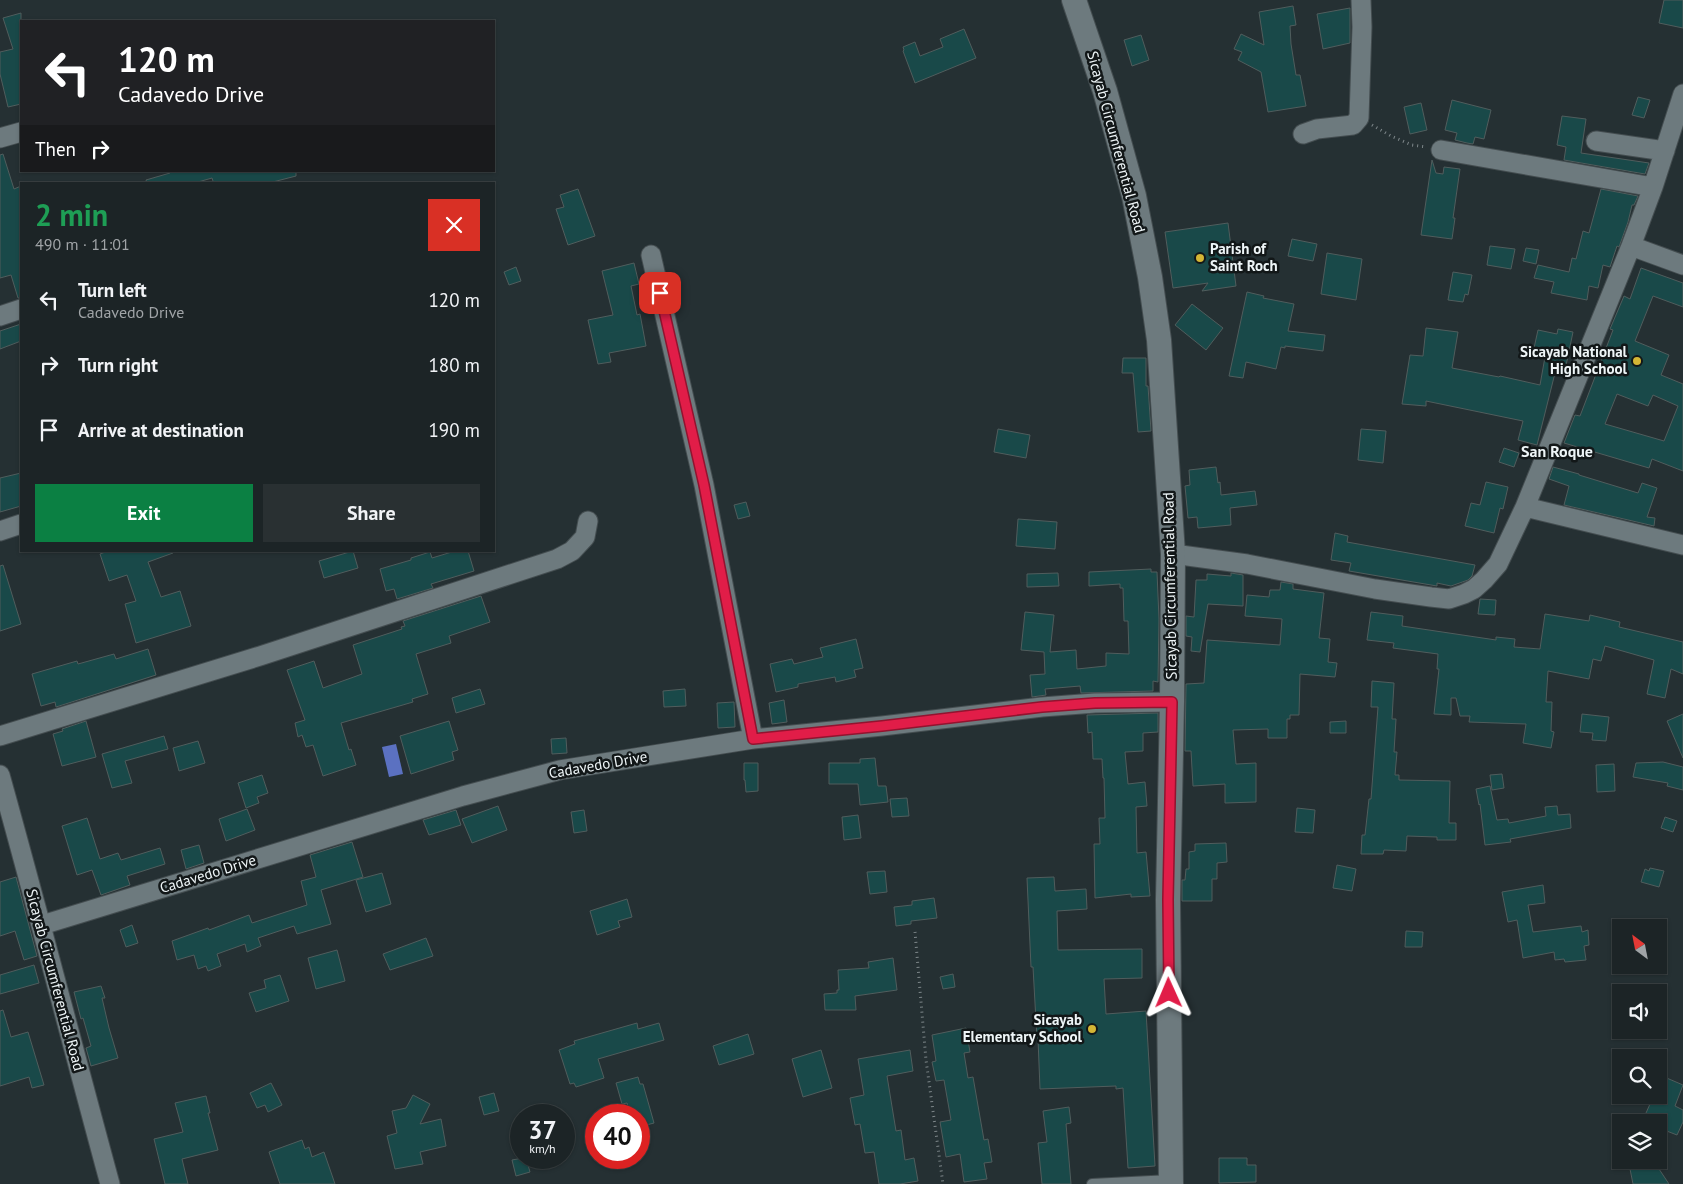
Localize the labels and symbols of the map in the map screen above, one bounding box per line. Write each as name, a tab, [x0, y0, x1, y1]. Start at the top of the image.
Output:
street label: Sicayab Circumferential Road	[1083, 49, 1150, 235]
place label: Parish of Saint Roch	[1210, 239, 1278, 275]
marker: Parish of Saint Roch	[1194, 252, 1206, 264]
pin	[639, 272, 681, 314]
place label: Sicayab National High School	[1520, 342, 1628, 378]
marker: Sicayab National High School	[1631, 355, 1643, 367]
district label: San Roque	[1521, 441, 1593, 461]
street label: Sicayab Circumferential Road	[1158, 492, 1181, 680]
street label: Cadavedo Drive	[547, 746, 649, 783]
street label: Cadavedo Drive	[157, 850, 258, 897]
street label: Sicayab Circumferential Road	[22, 887, 89, 1073]
north arrow	[1612, 919, 1668, 974]
position arrow	[1142, 966, 1194, 1018]
place label: Sicayab Elementary School	[963, 1010, 1083, 1046]
marker: Sicayab Elementary School	[1086, 1023, 1098, 1035]
speed limit sign: 40	[585, 1104, 650, 1169]

